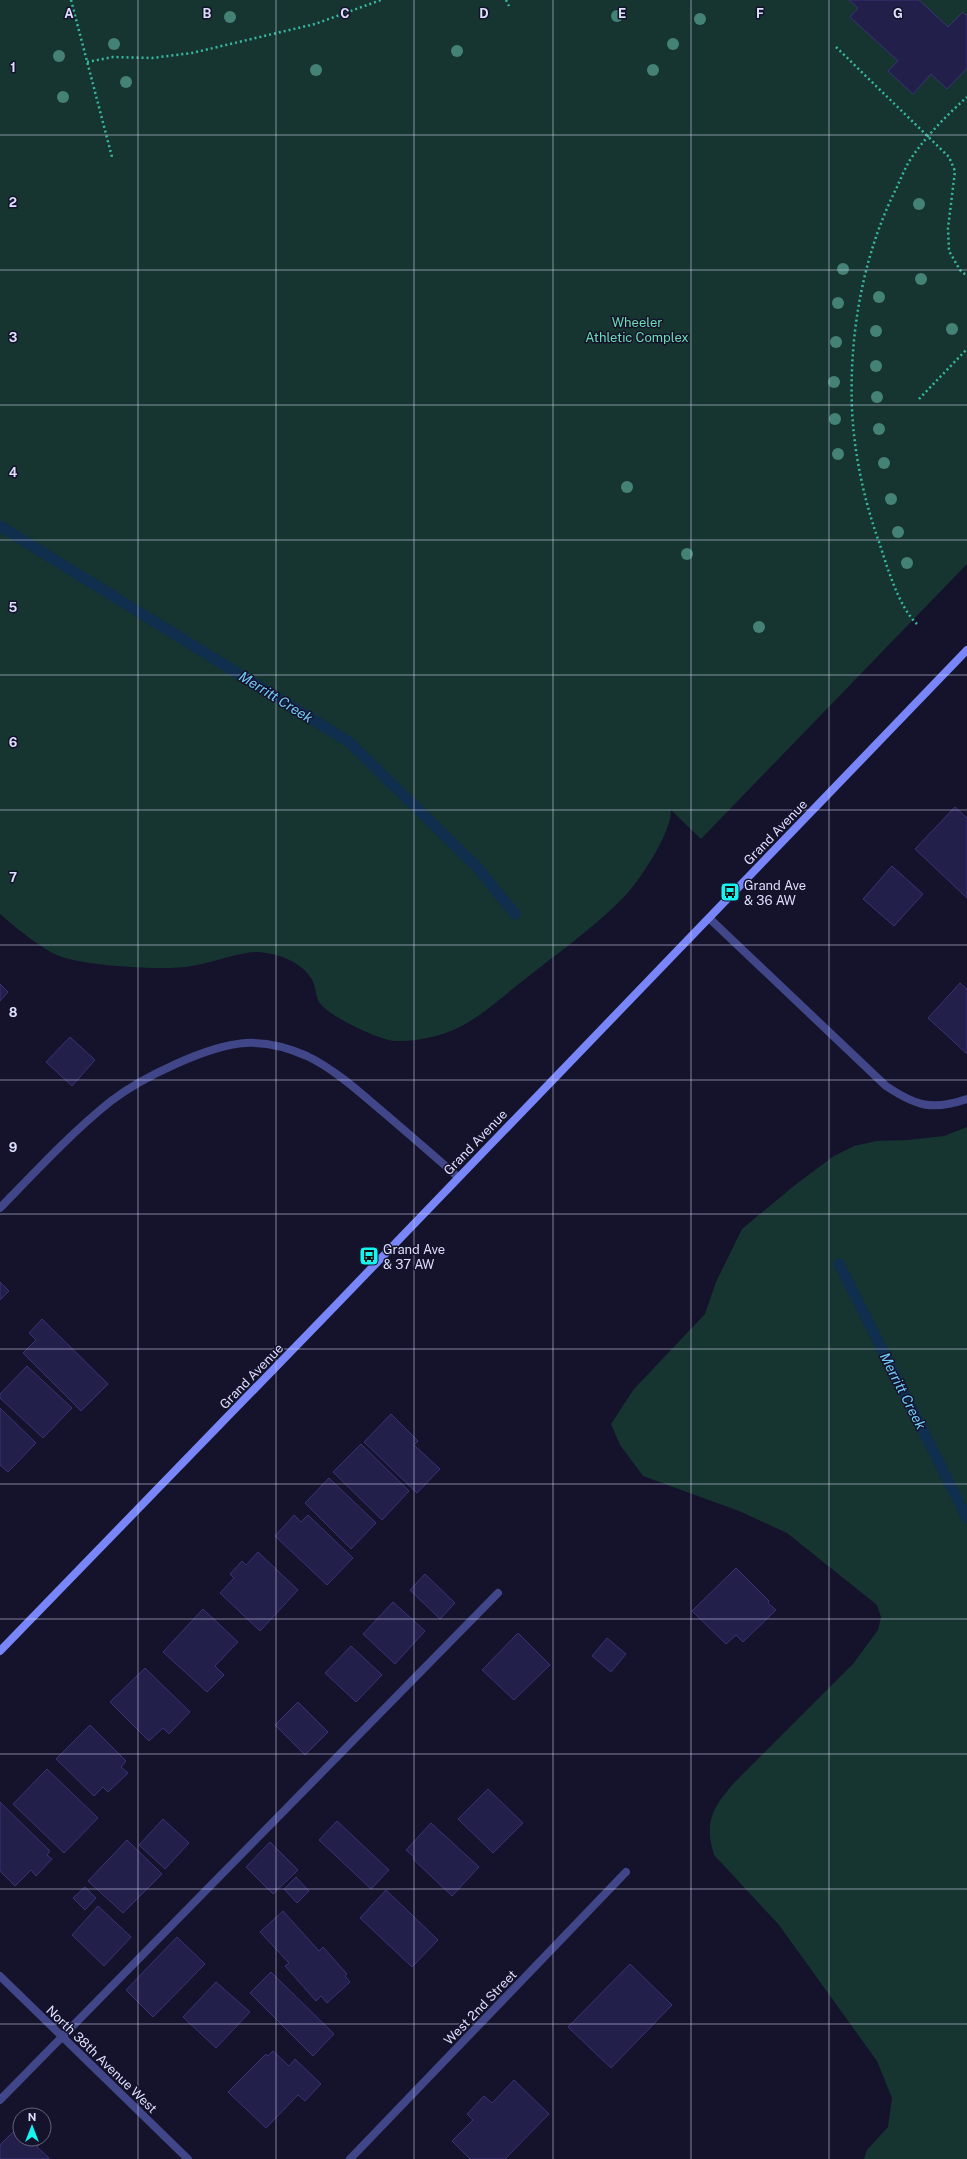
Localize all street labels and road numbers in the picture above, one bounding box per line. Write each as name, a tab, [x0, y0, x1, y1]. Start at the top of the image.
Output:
street label: Grand Avenue	[741, 797, 810, 868]
street label: Grand Avenue	[441, 1107, 510, 1178]
street label: Grand Avenue	[217, 1341, 286, 1412]
street label: West 2nd Street	[441, 1967, 520, 2048]
street label: North 38th Avenue West	[43, 2003, 160, 2116]

